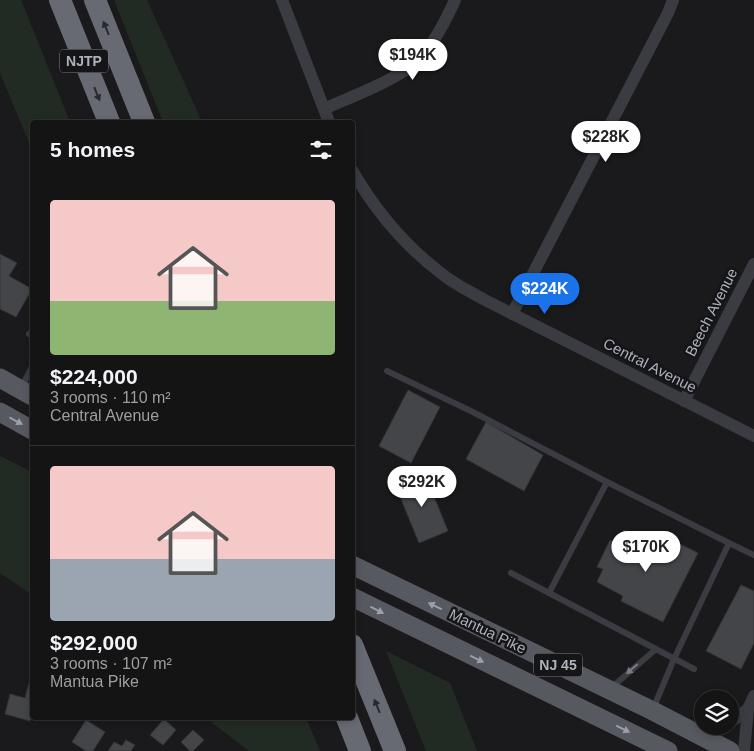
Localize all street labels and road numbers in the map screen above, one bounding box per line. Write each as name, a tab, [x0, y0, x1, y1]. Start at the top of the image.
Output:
road number: NJTP	[60, 49, 108, 72]
street label: Beech Avenue	[682, 265, 740, 359]
street label: Central Avenue	[601, 334, 699, 396]
street label: Mantua Pike	[447, 605, 529, 657]
road number: NJ 45	[534, 654, 582, 676]

